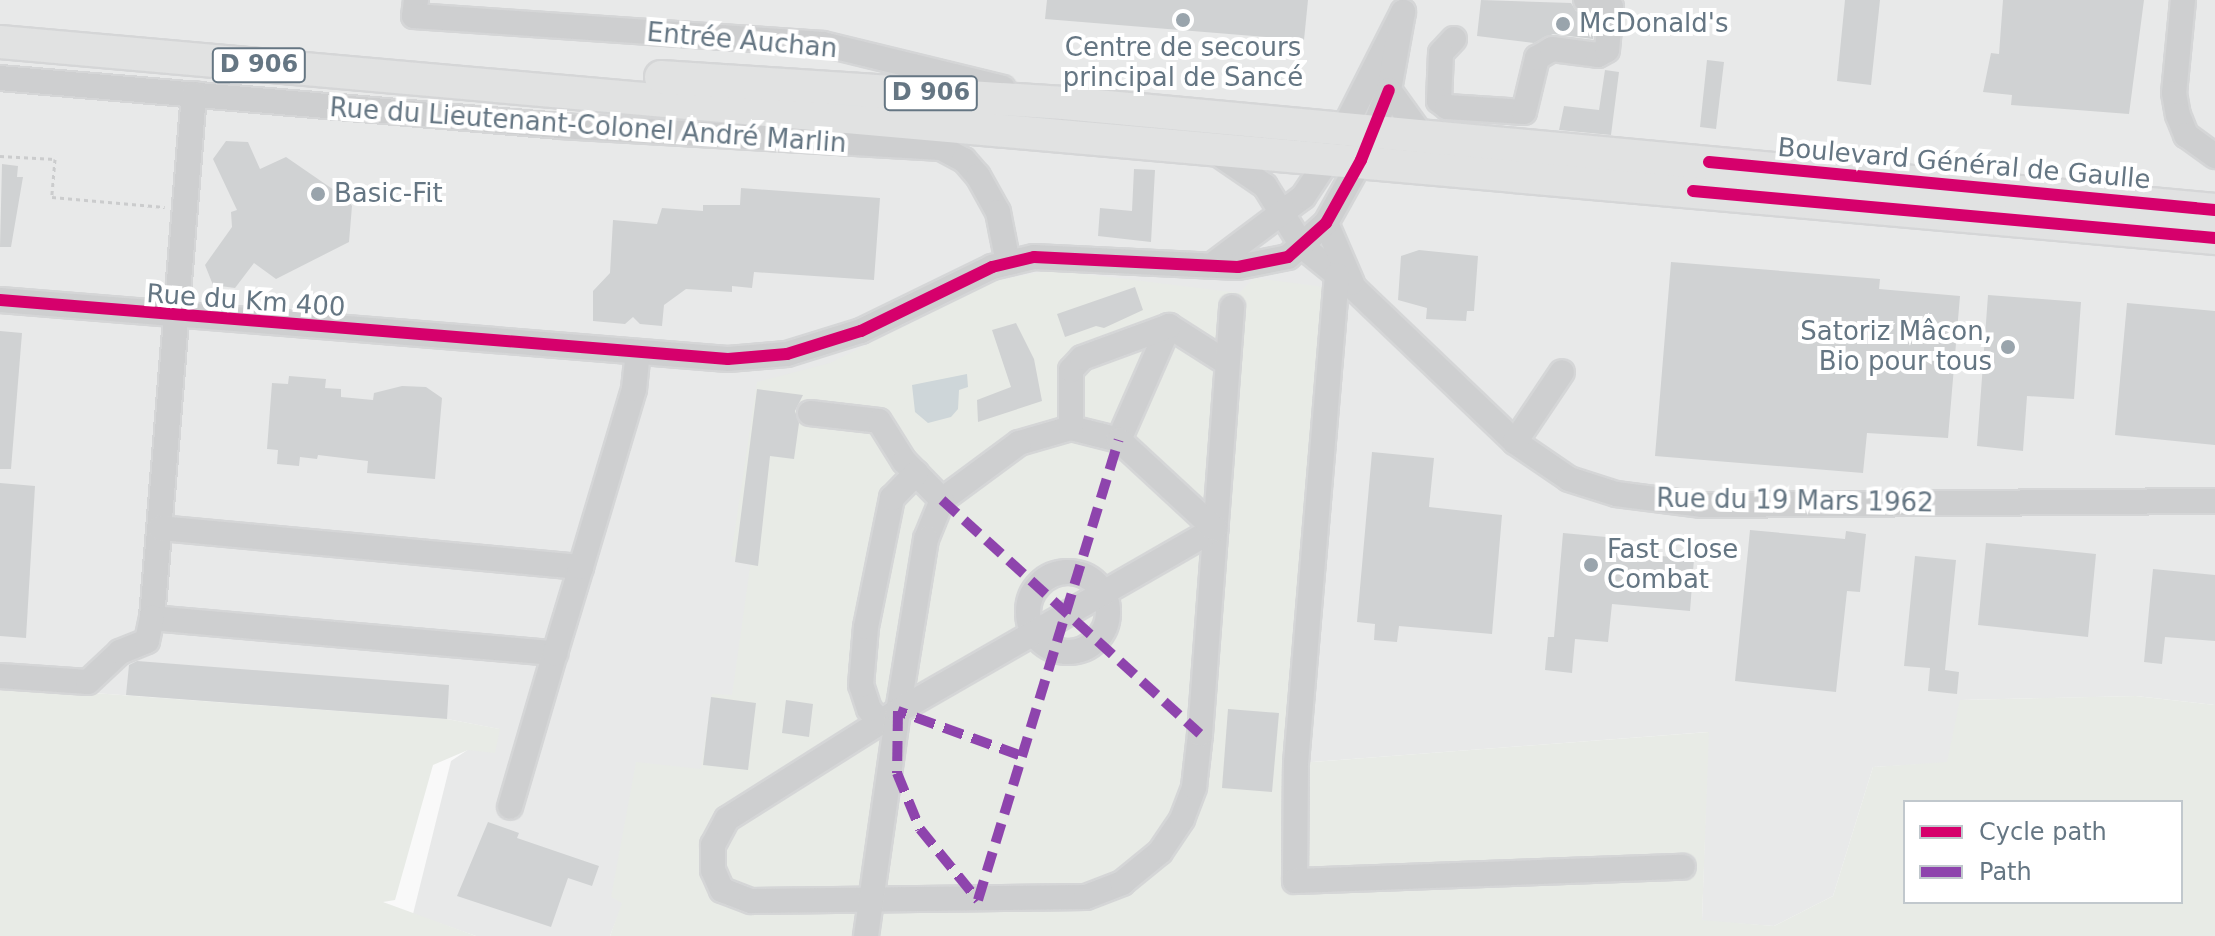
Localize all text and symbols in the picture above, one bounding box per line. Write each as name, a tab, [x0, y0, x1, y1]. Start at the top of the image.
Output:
place label: McDonald's	[1579, 8, 1728, 40]
marker: Centre de secours principal de Sancé	[1174, 11, 1192, 29]
marker: McDonald's	[1554, 15, 1572, 33]
street label: Entrée Auchan	[646, 17, 838, 65]
place label: Centre de secours principal de Sancé	[1063, 32, 1303, 94]
road number: D 906	[211, 45, 307, 85]
road number: D 906	[883, 73, 979, 113]
street label: Rue du Lieutenant-Colonel André Marlin	[329, 92, 847, 160]
street label: Boulevard Général de Gaulle	[1776, 132, 2152, 196]
place label: Basic-Fit	[334, 178, 443, 210]
marker: Basic-Fit	[309, 185, 327, 203]
street label: Rue du Km 400	[146, 278, 346, 324]
place label: Satoriz Mâcon, Bio pour tous	[1800, 316, 1992, 378]
marker: Satoriz Mâcon, Bio pour tous	[1999, 338, 2017, 356]
street label: Rue du 19 Mars 1962	[1656, 483, 1934, 519]
place label: Fast Close Combat	[1607, 534, 1738, 596]
marker: Fast Close Combat	[1582, 556, 1600, 574]
legend	[1903, 800, 2183, 904]
text: Cycle path	[1979, 818, 2107, 846]
text: Path	[1979, 858, 2032, 886]

